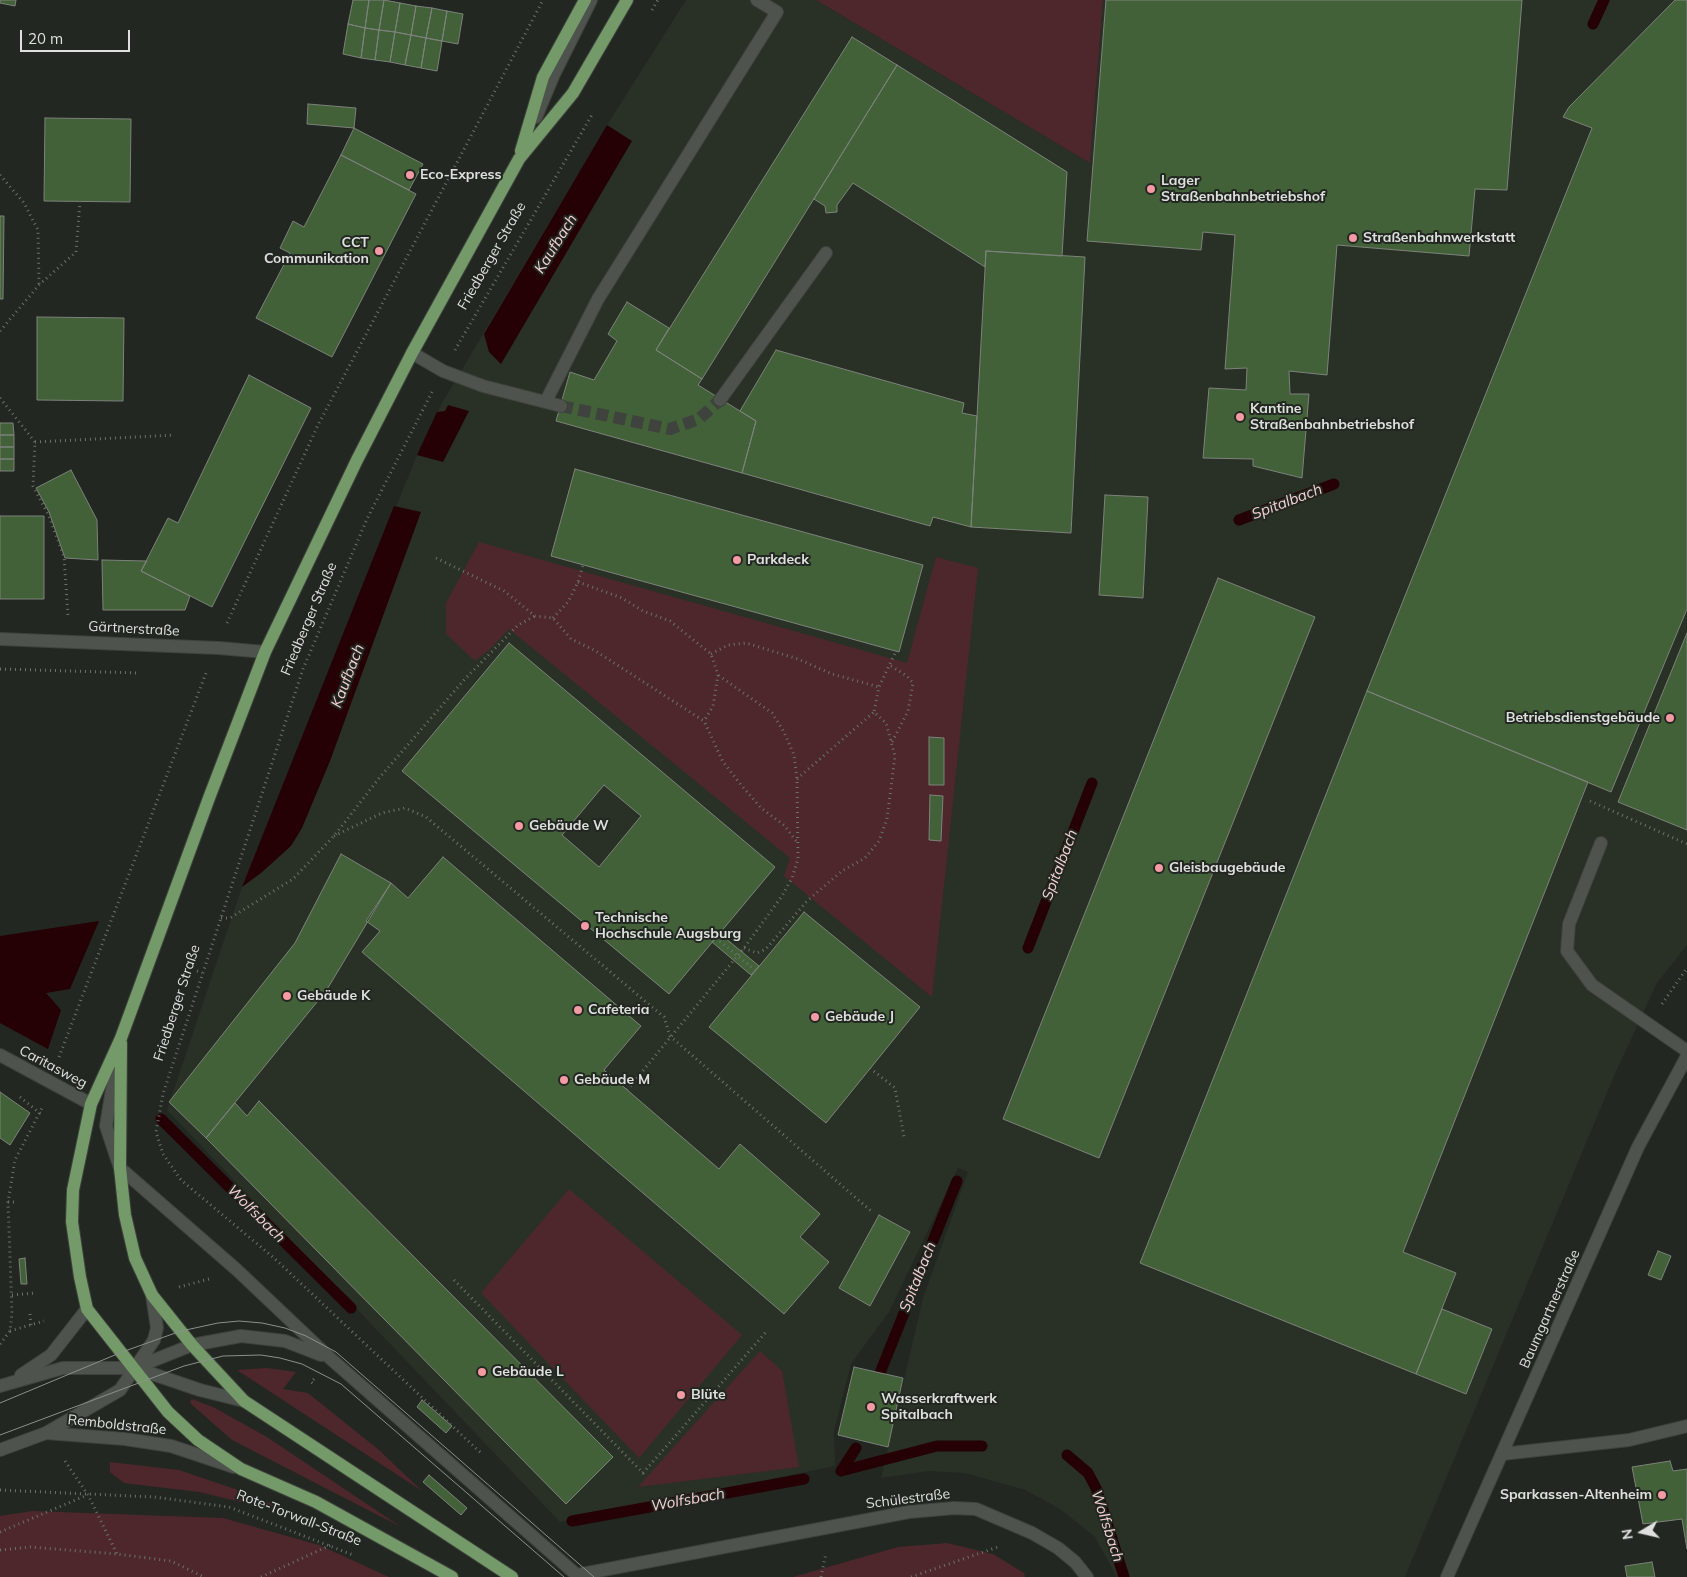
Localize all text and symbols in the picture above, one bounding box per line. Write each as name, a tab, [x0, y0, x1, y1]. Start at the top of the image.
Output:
scale bar	[22, 20, 132, 52]
text: 20 m	[28, 29, 63, 48]
place label: Eco-Express	[420, 167, 502, 183]
marker: Eco-Express	[404, 169, 416, 181]
place label: Lager Straßenbahnbetriebshof	[1161, 173, 1325, 206]
marker: Lager Straßenbahnbetriebshof	[1145, 183, 1157, 195]
street label: Friedberger Straße	[454, 199, 530, 313]
water label: Kaufbach	[531, 211, 581, 277]
place label: Straßenbahnwerkstatt	[1363, 230, 1515, 246]
marker: Straßenbahnwerkstatt	[1347, 232, 1359, 244]
place label: CCT Communikation	[264, 235, 369, 268]
marker: CCT Communikation	[373, 245, 385, 257]
place label: Kantine Straßenbahnbetriebshof	[1250, 401, 1414, 434]
marker: Kantine Straßenbahnbetriebshof	[1234, 411, 1246, 423]
water label: Spitalbach	[1249, 480, 1325, 524]
place label: Parkdeck	[747, 552, 809, 568]
marker: Parkdeck	[731, 554, 743, 566]
street label: Friedberger Straße	[278, 560, 340, 678]
street label: Gärtnerstraße	[88, 618, 180, 640]
water label: Kaufbach	[328, 642, 368, 710]
place label: Betriebsdienstgebäude	[1506, 710, 1660, 726]
marker: Betriebsdienstgebäude	[1664, 712, 1676, 724]
place label: Gebäude W	[529, 818, 609, 834]
marker: Gebäude W	[513, 820, 525, 832]
water label: Spitalbach	[1038, 827, 1082, 903]
place label: Gleisbaugebäude	[1169, 860, 1285, 876]
marker: Gleisbaugebäude	[1153, 862, 1165, 874]
place label: Technische Hochschule Augsburg	[595, 910, 741, 942]
marker: Technische Hochschule Augsburg	[579, 920, 591, 932]
street label: Friedberger Straße	[150, 943, 204, 1063]
place label: Gebäude K	[297, 988, 370, 1004]
marker: Gebäude K	[281, 990, 293, 1002]
place label: Cafeteria	[588, 1002, 649, 1018]
marker: Cafeteria	[572, 1004, 584, 1016]
place label: Gebäude J	[825, 1009, 894, 1025]
marker: Gebäude J	[809, 1011, 821, 1023]
street label: Caritasweg	[16, 1042, 90, 1092]
place label: Gebäude M	[574, 1072, 650, 1088]
marker: Gebäude M	[558, 1074, 570, 1086]
water label: Wolfsbach	[223, 1181, 289, 1247]
water label: Spitalbach	[896, 1239, 940, 1315]
street label: Baumgartnerstraße	[1516, 1247, 1584, 1371]
place label: Gebäude L	[492, 1364, 564, 1380]
marker: Gebäude L	[476, 1366, 488, 1378]
place label: Blüte	[691, 1387, 726, 1403]
marker: Blüte	[675, 1389, 687, 1401]
place label: Wasserkraftwerk Spitalbach	[881, 1391, 997, 1424]
marker: Wasserkraftwerk Spitalbach	[865, 1401, 877, 1413]
street label: Remboldstraße	[67, 1411, 167, 1439]
water label: Wolfsbach	[650, 1485, 726, 1515]
street label: Rote-Torwall-Straße	[234, 1486, 364, 1550]
street label: Schülestraße	[865, 1486, 951, 1512]
place label: Sparkassen-Altenheim	[1500, 1487, 1652, 1503]
water label: Wolfsbach	[1087, 1488, 1127, 1564]
marker: Sparkassen-Altenheim	[1656, 1489, 1668, 1501]
north arrow	[1617, 1507, 1667, 1557]
text: N	[1617, 1528, 1637, 1541]

